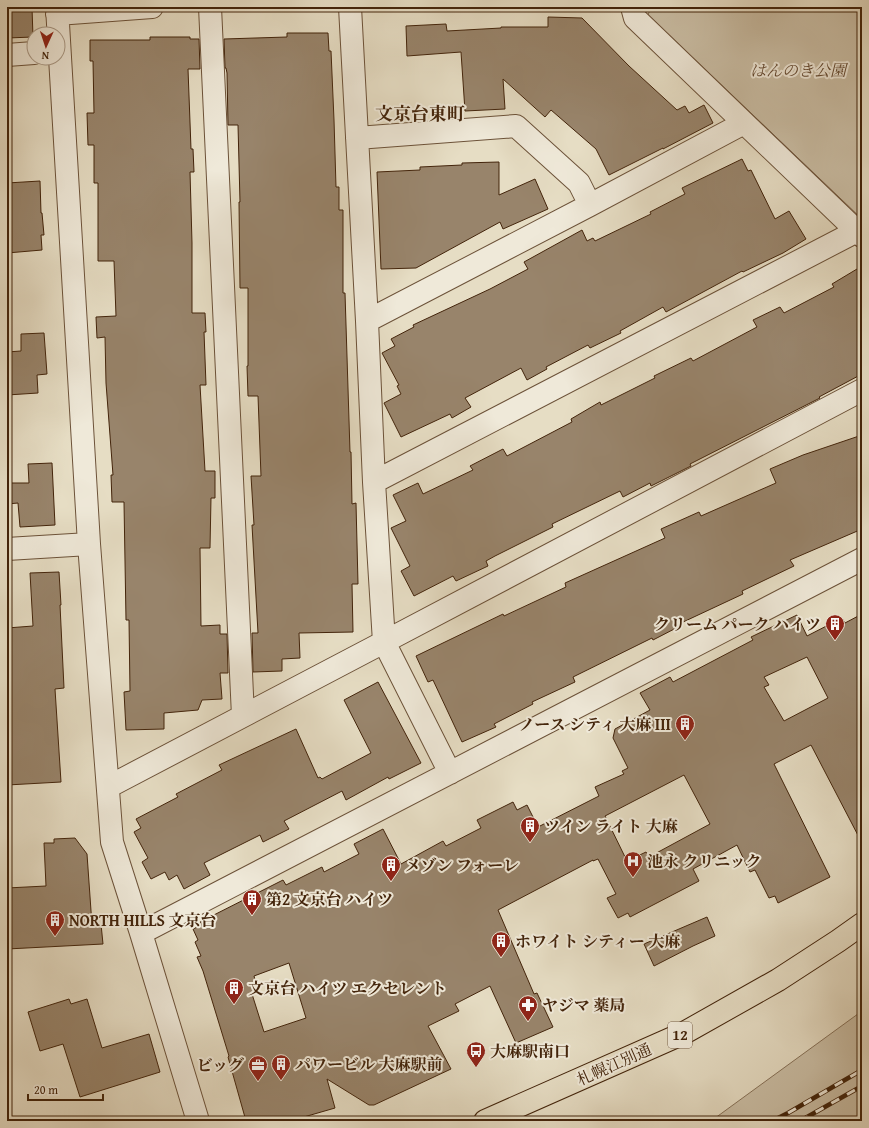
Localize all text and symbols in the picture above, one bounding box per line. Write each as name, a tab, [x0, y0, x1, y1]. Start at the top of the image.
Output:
north arrow	[26, 26, 66, 66]
text: N	[41, 48, 50, 64]
park label: はんのき公園	[750, 58, 849, 82]
district label: 文京台東町	[375, 100, 465, 127]
place label: クリーム パーク ハイツ	[654, 612, 821, 636]
building icon: クリーム パーク ハイツ	[824, 613, 846, 641]
place label: ノース シティ 大麻 III	[519, 712, 671, 736]
building icon: ノース シティ 大麻 III	[674, 713, 696, 741]
place label: ツイン ライト 大麻	[544, 814, 678, 838]
building icon: ツイン ライト 大麻	[519, 815, 541, 843]
place label: 池永 クリニック	[647, 849, 762, 873]
hospital icon: 池永 クリニック	[622, 850, 644, 878]
place label: メゾン フォーレ	[405, 853, 519, 877]
building icon: メゾン フォーレ	[380, 854, 402, 882]
place label: 第2 文京台 ハイツ	[266, 887, 393, 911]
building icon: 第2 文京台 ハイツ	[241, 888, 263, 916]
place label: NORTH HILLS 文京台	[69, 908, 216, 932]
building icon: NORTH HILLS 文京台	[44, 909, 66, 937]
place label: ホワイト シティー 大麻	[515, 929, 680, 953]
building icon: ホワイト シティー 大麻	[490, 930, 512, 958]
place label: 文京台 ハイツ エクセレント	[248, 976, 447, 1000]
building icon: 文京台 ハイツ エクセレント	[223, 977, 245, 1005]
place label: ヤジマ 薬局	[542, 993, 625, 1017]
pharmacy icon: ヤジマ 薬局	[517, 994, 539, 1022]
road number: 12	[668, 1022, 692, 1048]
street label: 札幌江別通	[573, 1037, 655, 1091]
place label: 大麻駅南口	[490, 1039, 570, 1063]
bus stop icon: 大麻駅南口	[465, 1040, 487, 1068]
place label: パワービル 大麻駅前	[295, 1052, 443, 1076]
place label: ビッグ	[197, 1053, 244, 1077]
building icon: パワービル 大麻駅前	[270, 1053, 292, 1081]
office icon: ビッグ	[247, 1054, 269, 1082]
scale bar	[28, 1076, 103, 1102]
text: 20 m	[34, 1081, 58, 1098]

